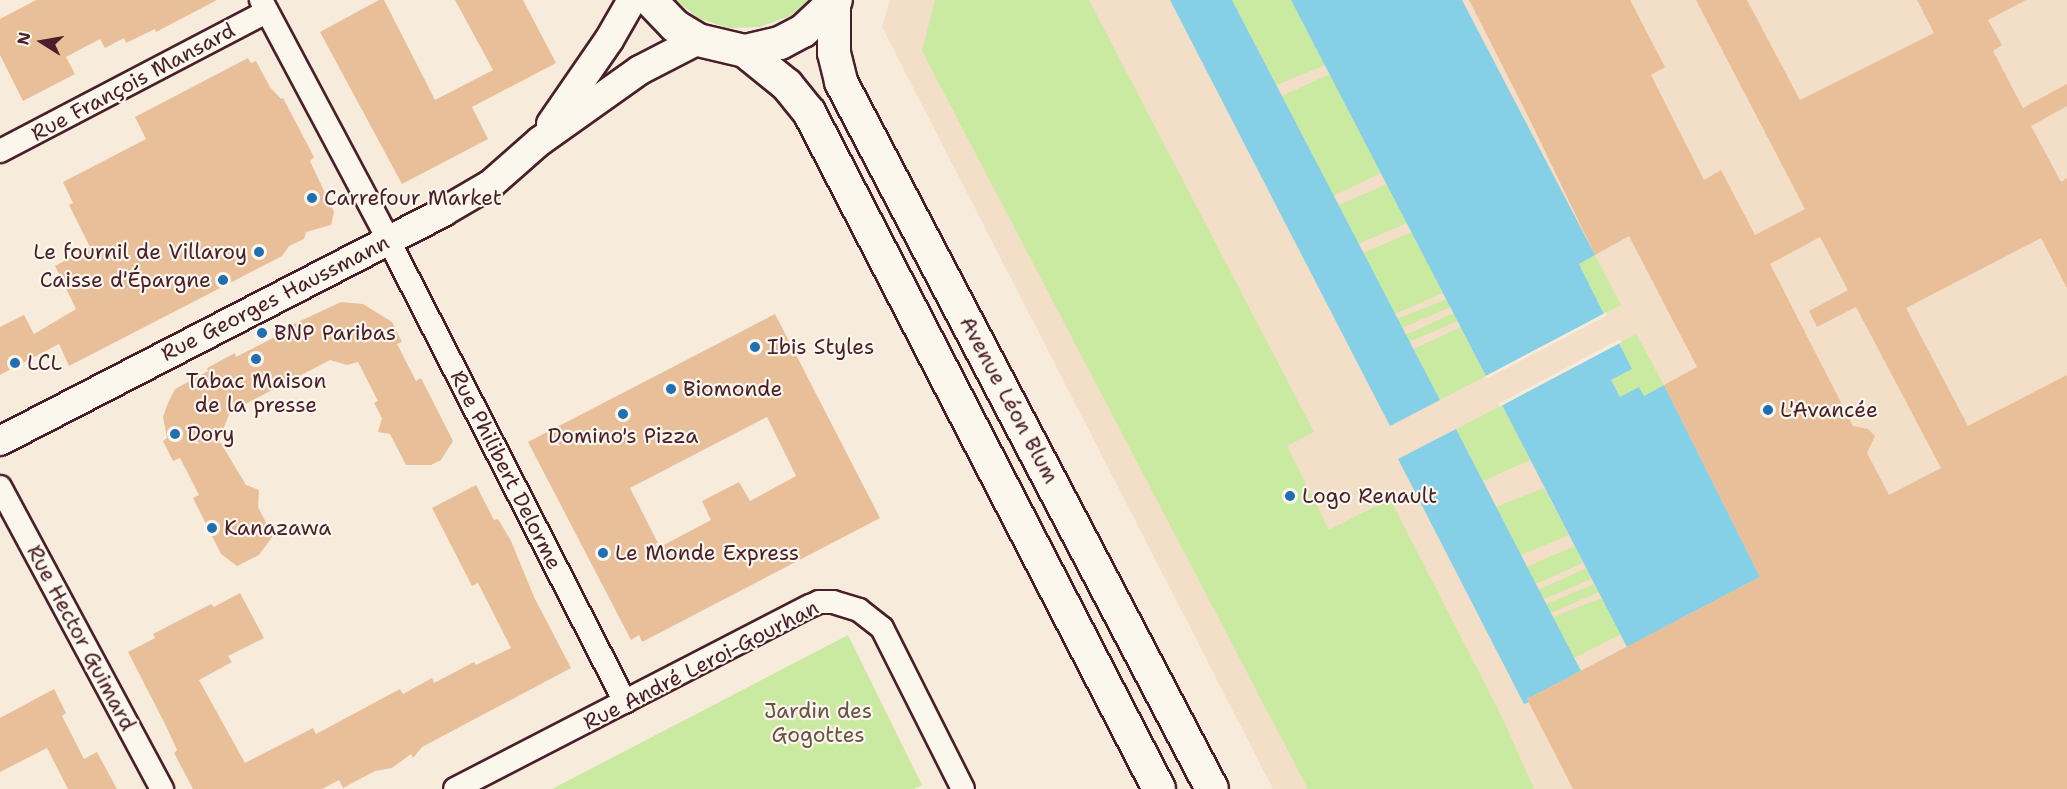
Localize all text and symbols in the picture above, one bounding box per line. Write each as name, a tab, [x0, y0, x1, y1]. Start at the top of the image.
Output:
north arrow	[12, 12, 72, 72]
street label: Rue François Mansard	[27, 18, 239, 146]
text: N	[12, 30, 35, 47]
place label: Carrefour Market	[324, 185, 502, 211]
marker: Carrefour Market	[305, 191, 319, 205]
street label: Rue Georges Haussmann	[157, 229, 393, 367]
place label: Le fournil de Villaroy	[33, 239, 247, 265]
marker: Le fournil de Villaroy	[252, 245, 266, 259]
place label: Caisse d'Épargne	[40, 267, 211, 293]
marker: Caisse d'Épargne	[216, 273, 230, 287]
street label: Avenue Léon Blum	[954, 312, 1064, 488]
place label: BNP Paribas	[274, 320, 396, 346]
marker: BNP Paribas	[255, 326, 269, 340]
place label: Ibis Styles	[767, 334, 874, 360]
marker: Ibis Styles	[748, 340, 762, 354]
place label: LCL	[27, 350, 62, 376]
marker: Tabac Maison de la presse	[249, 352, 263, 366]
marker: LCL	[8, 356, 22, 370]
street label: Rue Philibert Delorme	[445, 366, 567, 574]
place label: Tabac Maison de la presse	[186, 368, 326, 418]
place label: Biomonde	[683, 376, 782, 402]
marker: Biomonde	[664, 382, 678, 396]
place label: L'Avancée	[1780, 397, 1878, 423]
marker: L'Avancée	[1761, 403, 1775, 417]
marker: Domino's Pizza	[616, 407, 630, 421]
place label: Dory	[187, 421, 235, 447]
place label: Domino's Pizza	[548, 423, 698, 449]
marker: Dory	[168, 427, 182, 441]
place label: Logo Renault	[1302, 483, 1437, 509]
marker: Logo Renault	[1283, 489, 1297, 503]
place label: Kanazawa	[224, 515, 331, 541]
marker: Kanazawa	[205, 521, 219, 535]
place label: Le Monde Express	[615, 540, 799, 566]
street label: Rue Hector Guimard	[21, 541, 141, 735]
marker: Le Monde Express	[596, 546, 610, 560]
street label: Rue André Leroi-Gourhan	[579, 595, 823, 735]
park label: Jardin des Gogottes	[764, 698, 872, 748]

